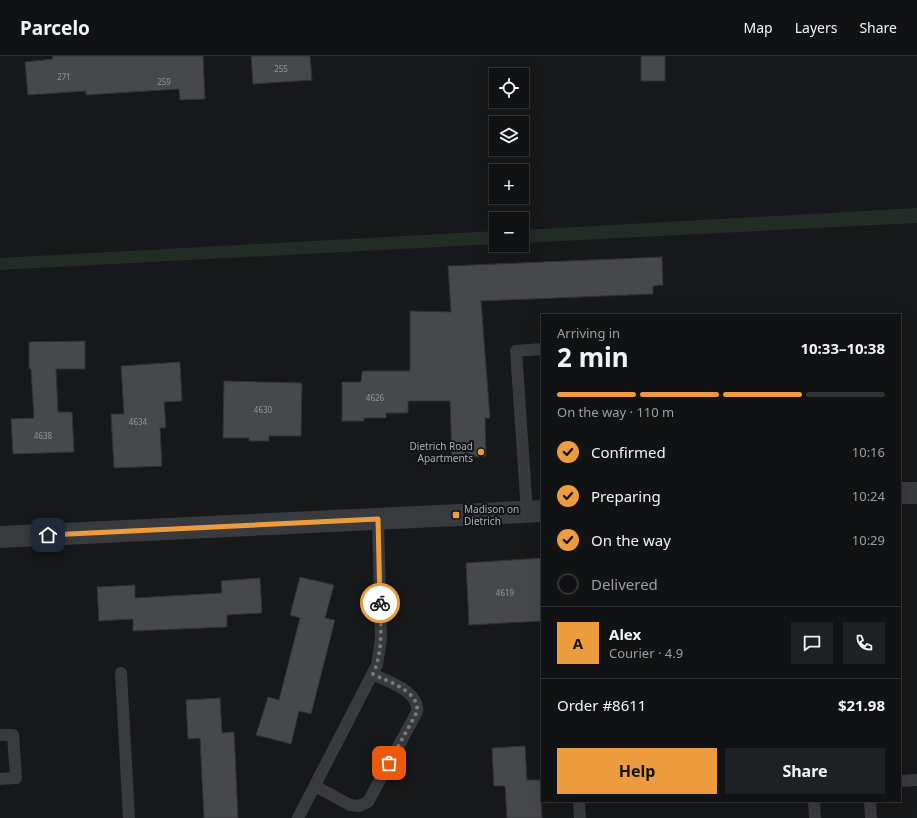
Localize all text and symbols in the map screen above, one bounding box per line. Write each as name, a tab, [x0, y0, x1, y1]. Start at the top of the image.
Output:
text: Parcelo	[20, 15, 90, 41]
text: Map	[744, 18, 773, 37]
text: Layers	[795, 18, 837, 37]
text: Share	[859, 18, 897, 37]
house number: 255	[274, 63, 288, 74]
map controls	[489, 68, 529, 252]
button: locate	[489, 68, 529, 108]
house number: 271	[57, 71, 71, 82]
house number: 259	[157, 76, 171, 87]
button: layers	[489, 116, 529, 156]
button: +	[489, 164, 529, 204]
button: −	[489, 212, 529, 252]
text: Arriving in	[557, 324, 620, 342]
text: 10:33–10:38	[800, 338, 885, 358]
text: 2 min	[557, 339, 629, 375]
house number: 4626	[366, 392, 385, 403]
text: On the way · 110 m	[557, 403, 674, 421]
house number: 4630	[254, 404, 273, 415]
house number: 4634	[129, 416, 148, 427]
house number: 4638	[34, 430, 53, 441]
place label: Dietrich Road Apartments	[410, 439, 473, 465]
icon: check	[557, 441, 579, 463]
text: Confirmed	[591, 442, 666, 462]
text: 10:16	[852, 443, 885, 461]
marker: Dietrich Road Apartments	[476, 447, 486, 457]
icon: check	[557, 485, 579, 507]
text: Preparing	[591, 486, 661, 506]
text: 10:24	[852, 487, 885, 505]
place label: Madison on Dietrich	[464, 502, 519, 528]
marker: Madison on Dietrich	[451, 510, 461, 520]
pin	[31, 518, 65, 552]
icon: home	[37, 524, 59, 546]
icon: check	[557, 529, 579, 551]
text: On the way	[591, 530, 671, 550]
text: 10:29	[852, 531, 885, 549]
text: Delivered	[591, 574, 658, 594]
courier	[360, 583, 400, 623]
house number: 4619	[496, 587, 515, 598]
icon: bike	[369, 592, 391, 614]
button: chat	[791, 622, 833, 664]
button: phone	[843, 622, 885, 664]
text: Alex	[609, 624, 641, 644]
text: A	[573, 633, 583, 653]
text: Courier · 4.9	[609, 644, 683, 662]
text: Order #8611	[557, 695, 646, 715]
text: $21.98	[838, 695, 885, 715]
pin	[372, 746, 406, 780]
button: Help	[557, 748, 717, 794]
button: Share	[725, 748, 885, 794]
icon: bag	[378, 752, 400, 774]

